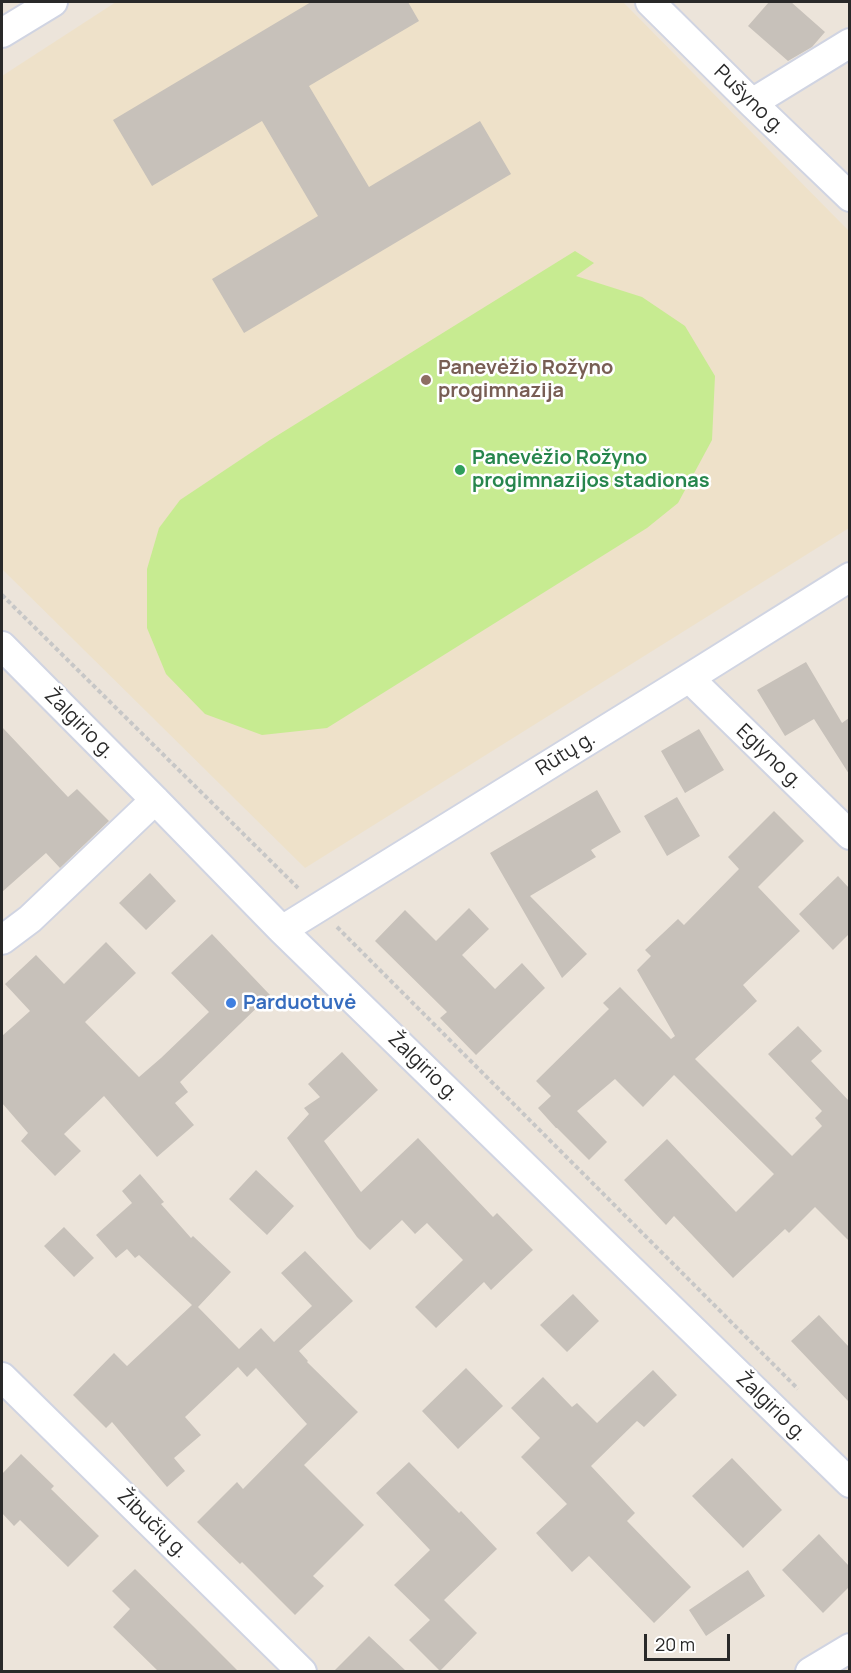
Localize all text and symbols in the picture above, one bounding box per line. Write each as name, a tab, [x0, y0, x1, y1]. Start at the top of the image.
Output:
street label: Pušyno g.	[709, 60, 789, 140]
place label: Panevėžio Rožyno progimnazija	[438, 356, 613, 403]
marker: Panevėžio Rožyno progimnazija	[419, 373, 433, 387]
place label: Panevėžio Rožyno progimnazijos stadionas	[472, 446, 710, 493]
marker: Panevėžio Rožyno progimnazijos stadionas	[453, 463, 467, 477]
street label: Žalgirio g.	[39, 684, 119, 764]
street label: Eglyno g.	[731, 720, 807, 794]
street label: Rūtų g.	[532, 727, 600, 781]
place label: Parduotuvė	[243, 991, 356, 1015]
marker: Parduotuvė	[224, 996, 238, 1010]
street label: Žalgirio g.	[383, 1027, 463, 1107]
street label: Žalgirio g.	[731, 1367, 811, 1447]
street label: Žibučių g.	[112, 1484, 192, 1564]
scale bar	[647, 1622, 732, 1660]
text: 20 m	[655, 1632, 695, 1656]

